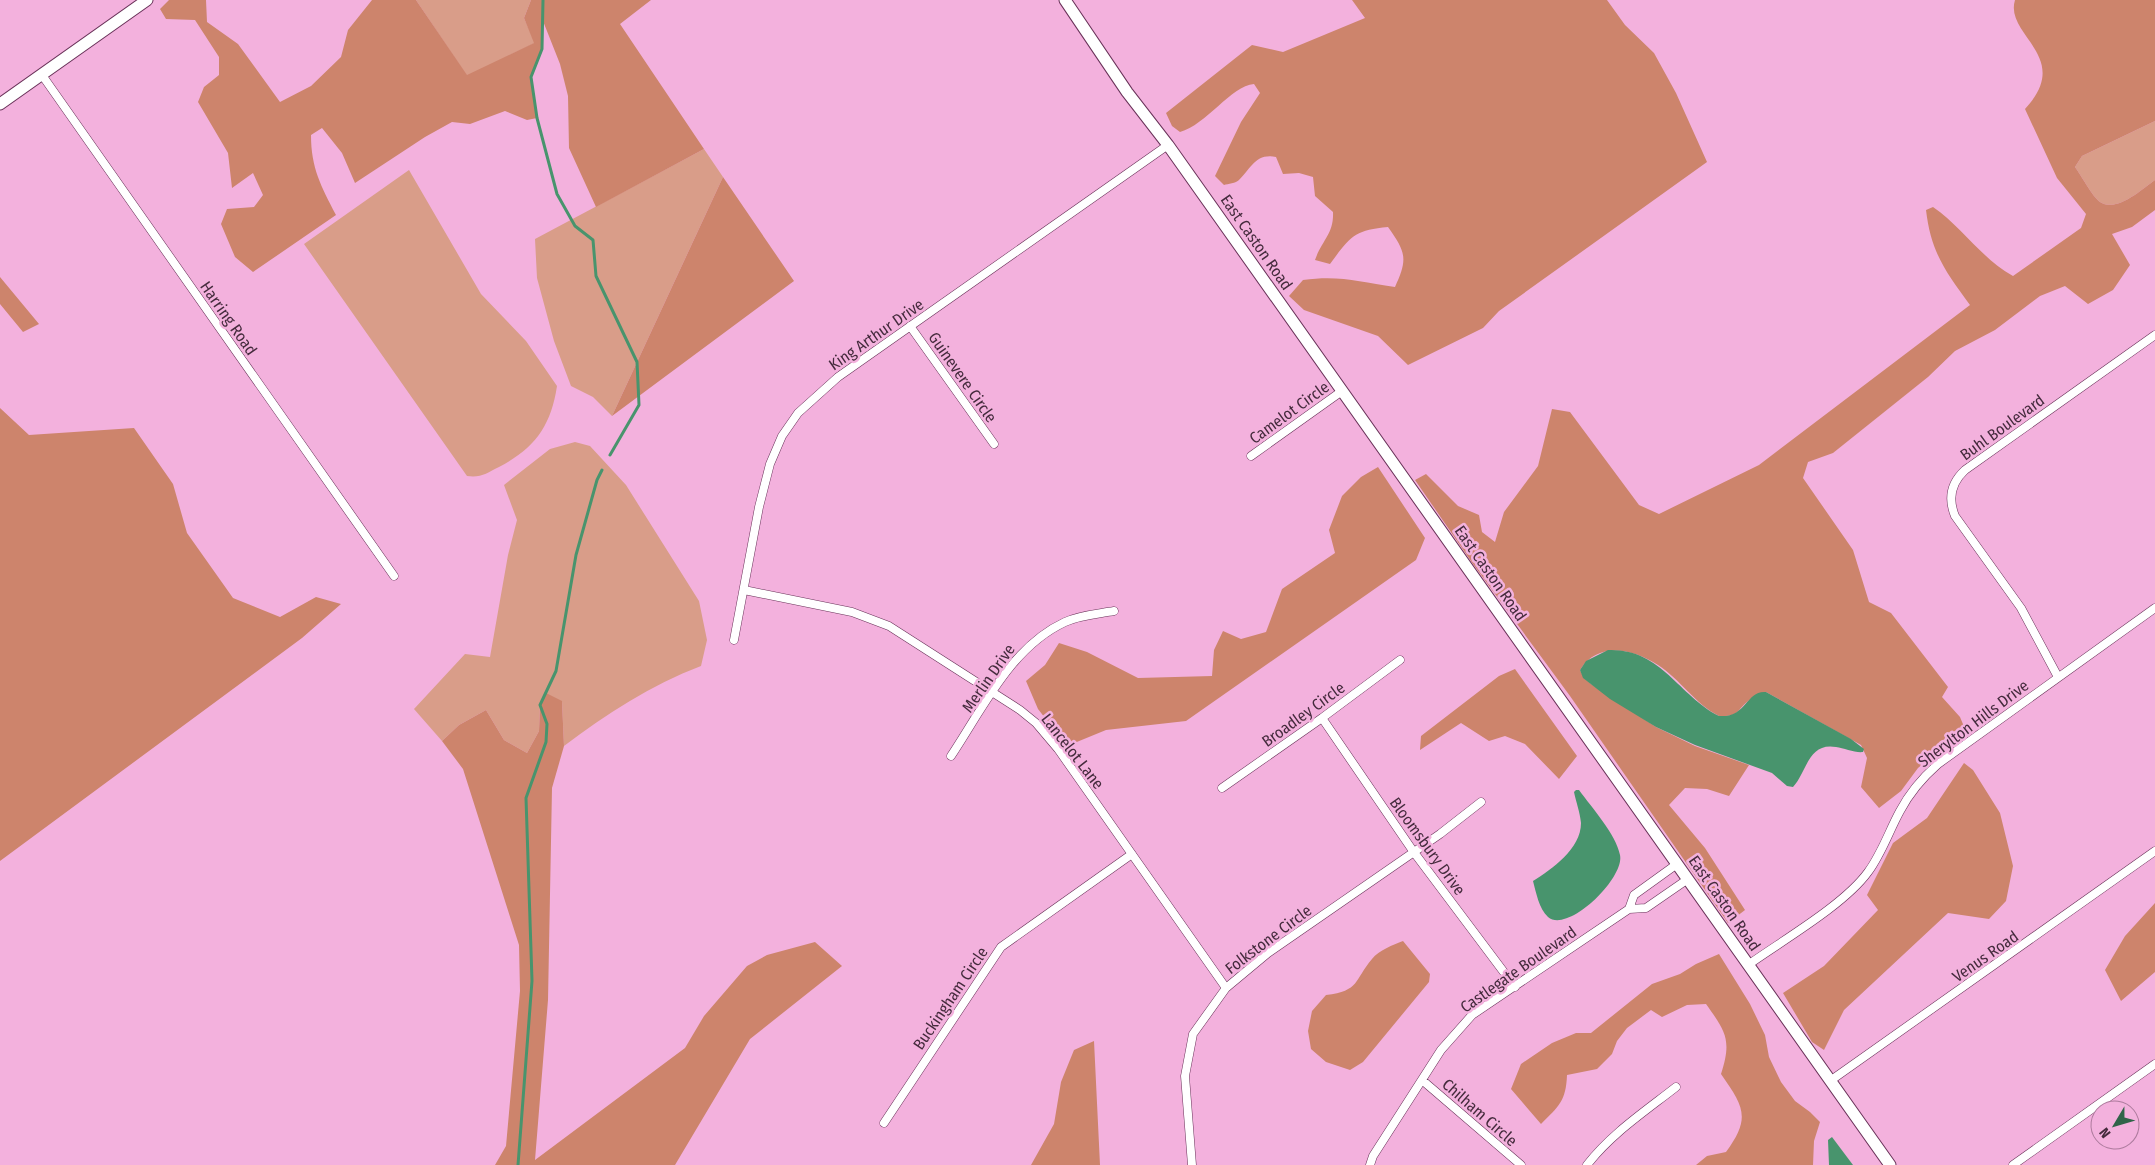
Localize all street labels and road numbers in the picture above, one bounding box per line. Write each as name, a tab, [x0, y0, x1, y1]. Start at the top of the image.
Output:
street label: East Caston Road	[1217, 191, 1297, 294]
street label: Harring Road	[196, 278, 261, 359]
street label: King Arthur Drive	[825, 295, 927, 374]
street label: Guinevere Circle	[924, 329, 1001, 426]
street label: Camelot Circle	[1246, 377, 1333, 448]
street label: Buhl Boulevard	[1956, 390, 2048, 464]
street label: East Caston Road	[1451, 522, 1531, 625]
street label: Merlin Drive	[958, 640, 1019, 716]
street label: Sherylton Hills Drive	[1914, 676, 2032, 771]
street label: Broadley Circle	[1258, 678, 1348, 751]
street label: Lancelot Lane	[1037, 710, 1108, 793]
street label: Bloomsbury Drive	[1386, 794, 1469, 899]
street label: East Caston Road	[1685, 852, 1765, 955]
street label: Folkstone Circle	[1221, 901, 1315, 978]
street label: Castlegate Boulevard	[1457, 922, 1580, 1017]
street label: Venus Road	[1949, 927, 2022, 986]
street label: Buckingham Circle	[909, 943, 992, 1053]
street label: Chilham Circle	[1438, 1075, 1521, 1150]

